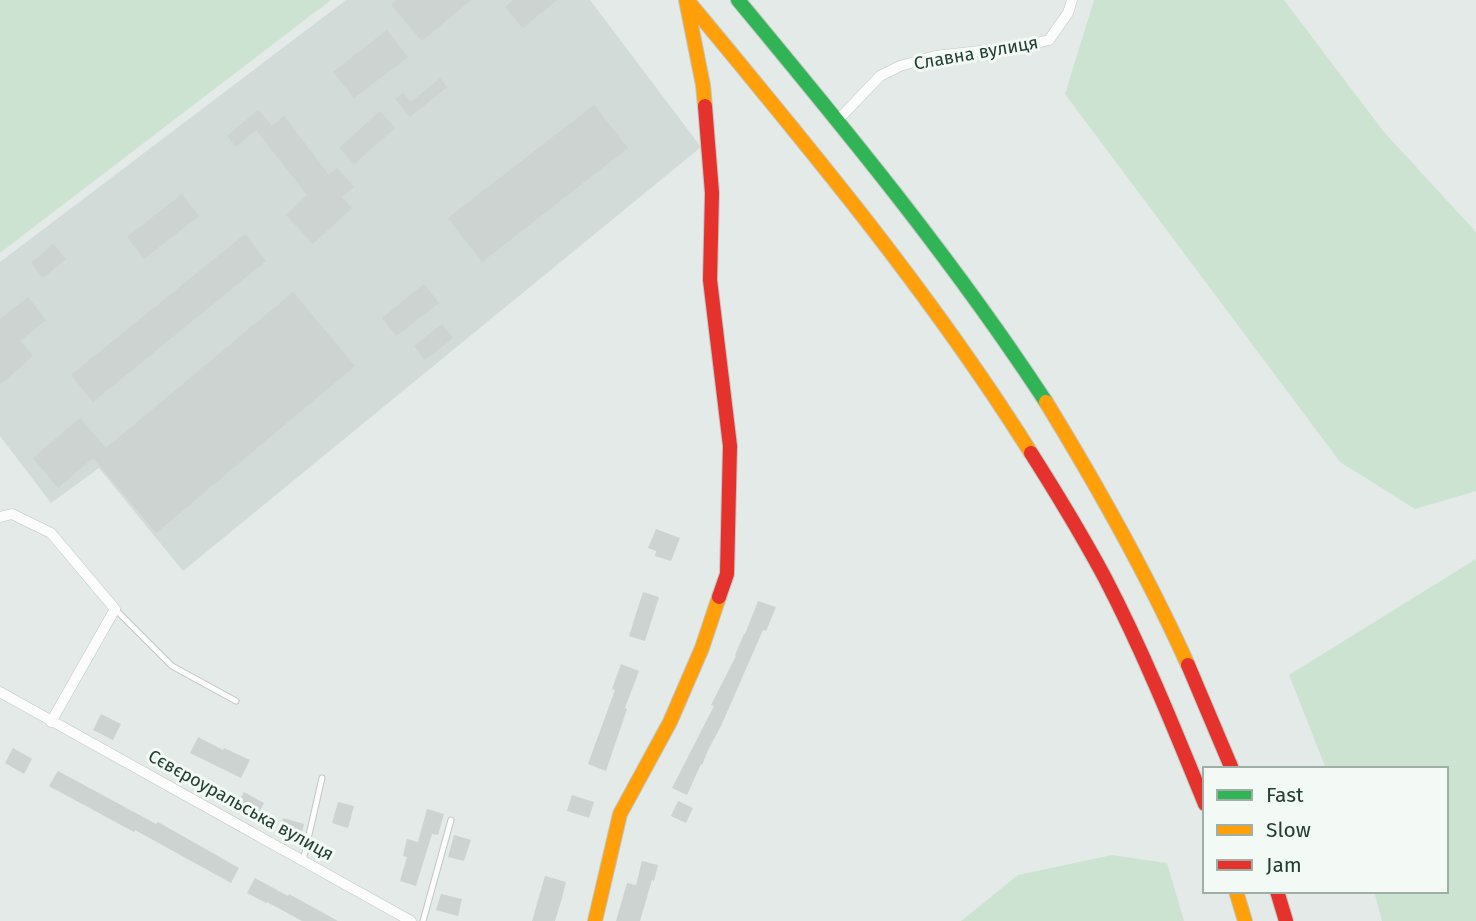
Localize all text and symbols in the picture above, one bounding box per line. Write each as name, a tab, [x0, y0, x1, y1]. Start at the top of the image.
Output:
street label: Славна вулиця	[912, 31, 1040, 75]
street label: Сєвєроуральська вулиця	[144, 745, 338, 865]
legend	[1203, 767, 1448, 893]
text: Fast	[1266, 782, 1304, 808]
text: Slow	[1266, 817, 1311, 843]
text: Jam	[1266, 852, 1302, 878]

